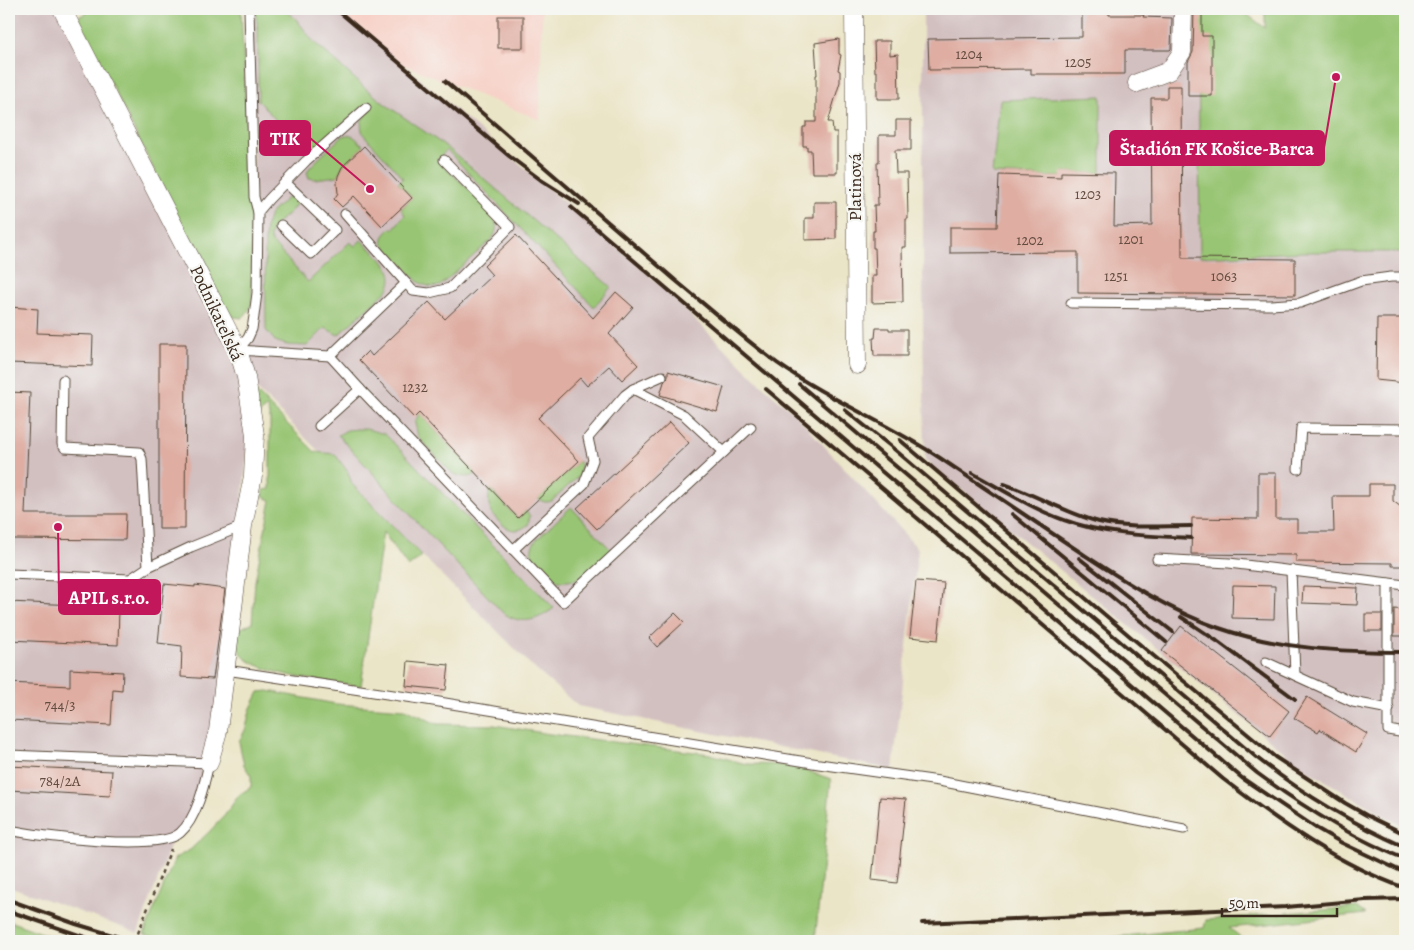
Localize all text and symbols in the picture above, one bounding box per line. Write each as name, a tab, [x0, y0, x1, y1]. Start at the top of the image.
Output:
house number: 1204	[955, 44, 983, 64]
house number: 1205	[1065, 52, 1091, 72]
callout: TIK	[260, 121, 310, 155]
text: TIK	[270, 126, 301, 152]
callout: Štadión FK Košice-Barca	[1110, 131, 1324, 165]
text: Štadión FK Košice-Barca	[1120, 136, 1315, 162]
street label: Platinová	[843, 152, 867, 221]
house number: 1203	[1075, 184, 1101, 204]
house number: 1201	[1118, 229, 1144, 249]
house number: 1202	[1016, 230, 1044, 250]
street label: Podnikateľská	[184, 261, 250, 365]
house number: 1251	[1104, 266, 1128, 286]
house number: 1063	[1211, 266, 1237, 286]
house number: 1232	[402, 377, 428, 397]
callout: APIL s.r.o.	[59, 580, 160, 614]
text: APIL s.r.o.	[67, 585, 150, 611]
house number: 744/3	[44, 695, 76, 715]
house number: 784/2A	[39, 771, 81, 791]
scale bar	[1222, 885, 1336, 917]
text: 50 m	[1229, 893, 1259, 913]

